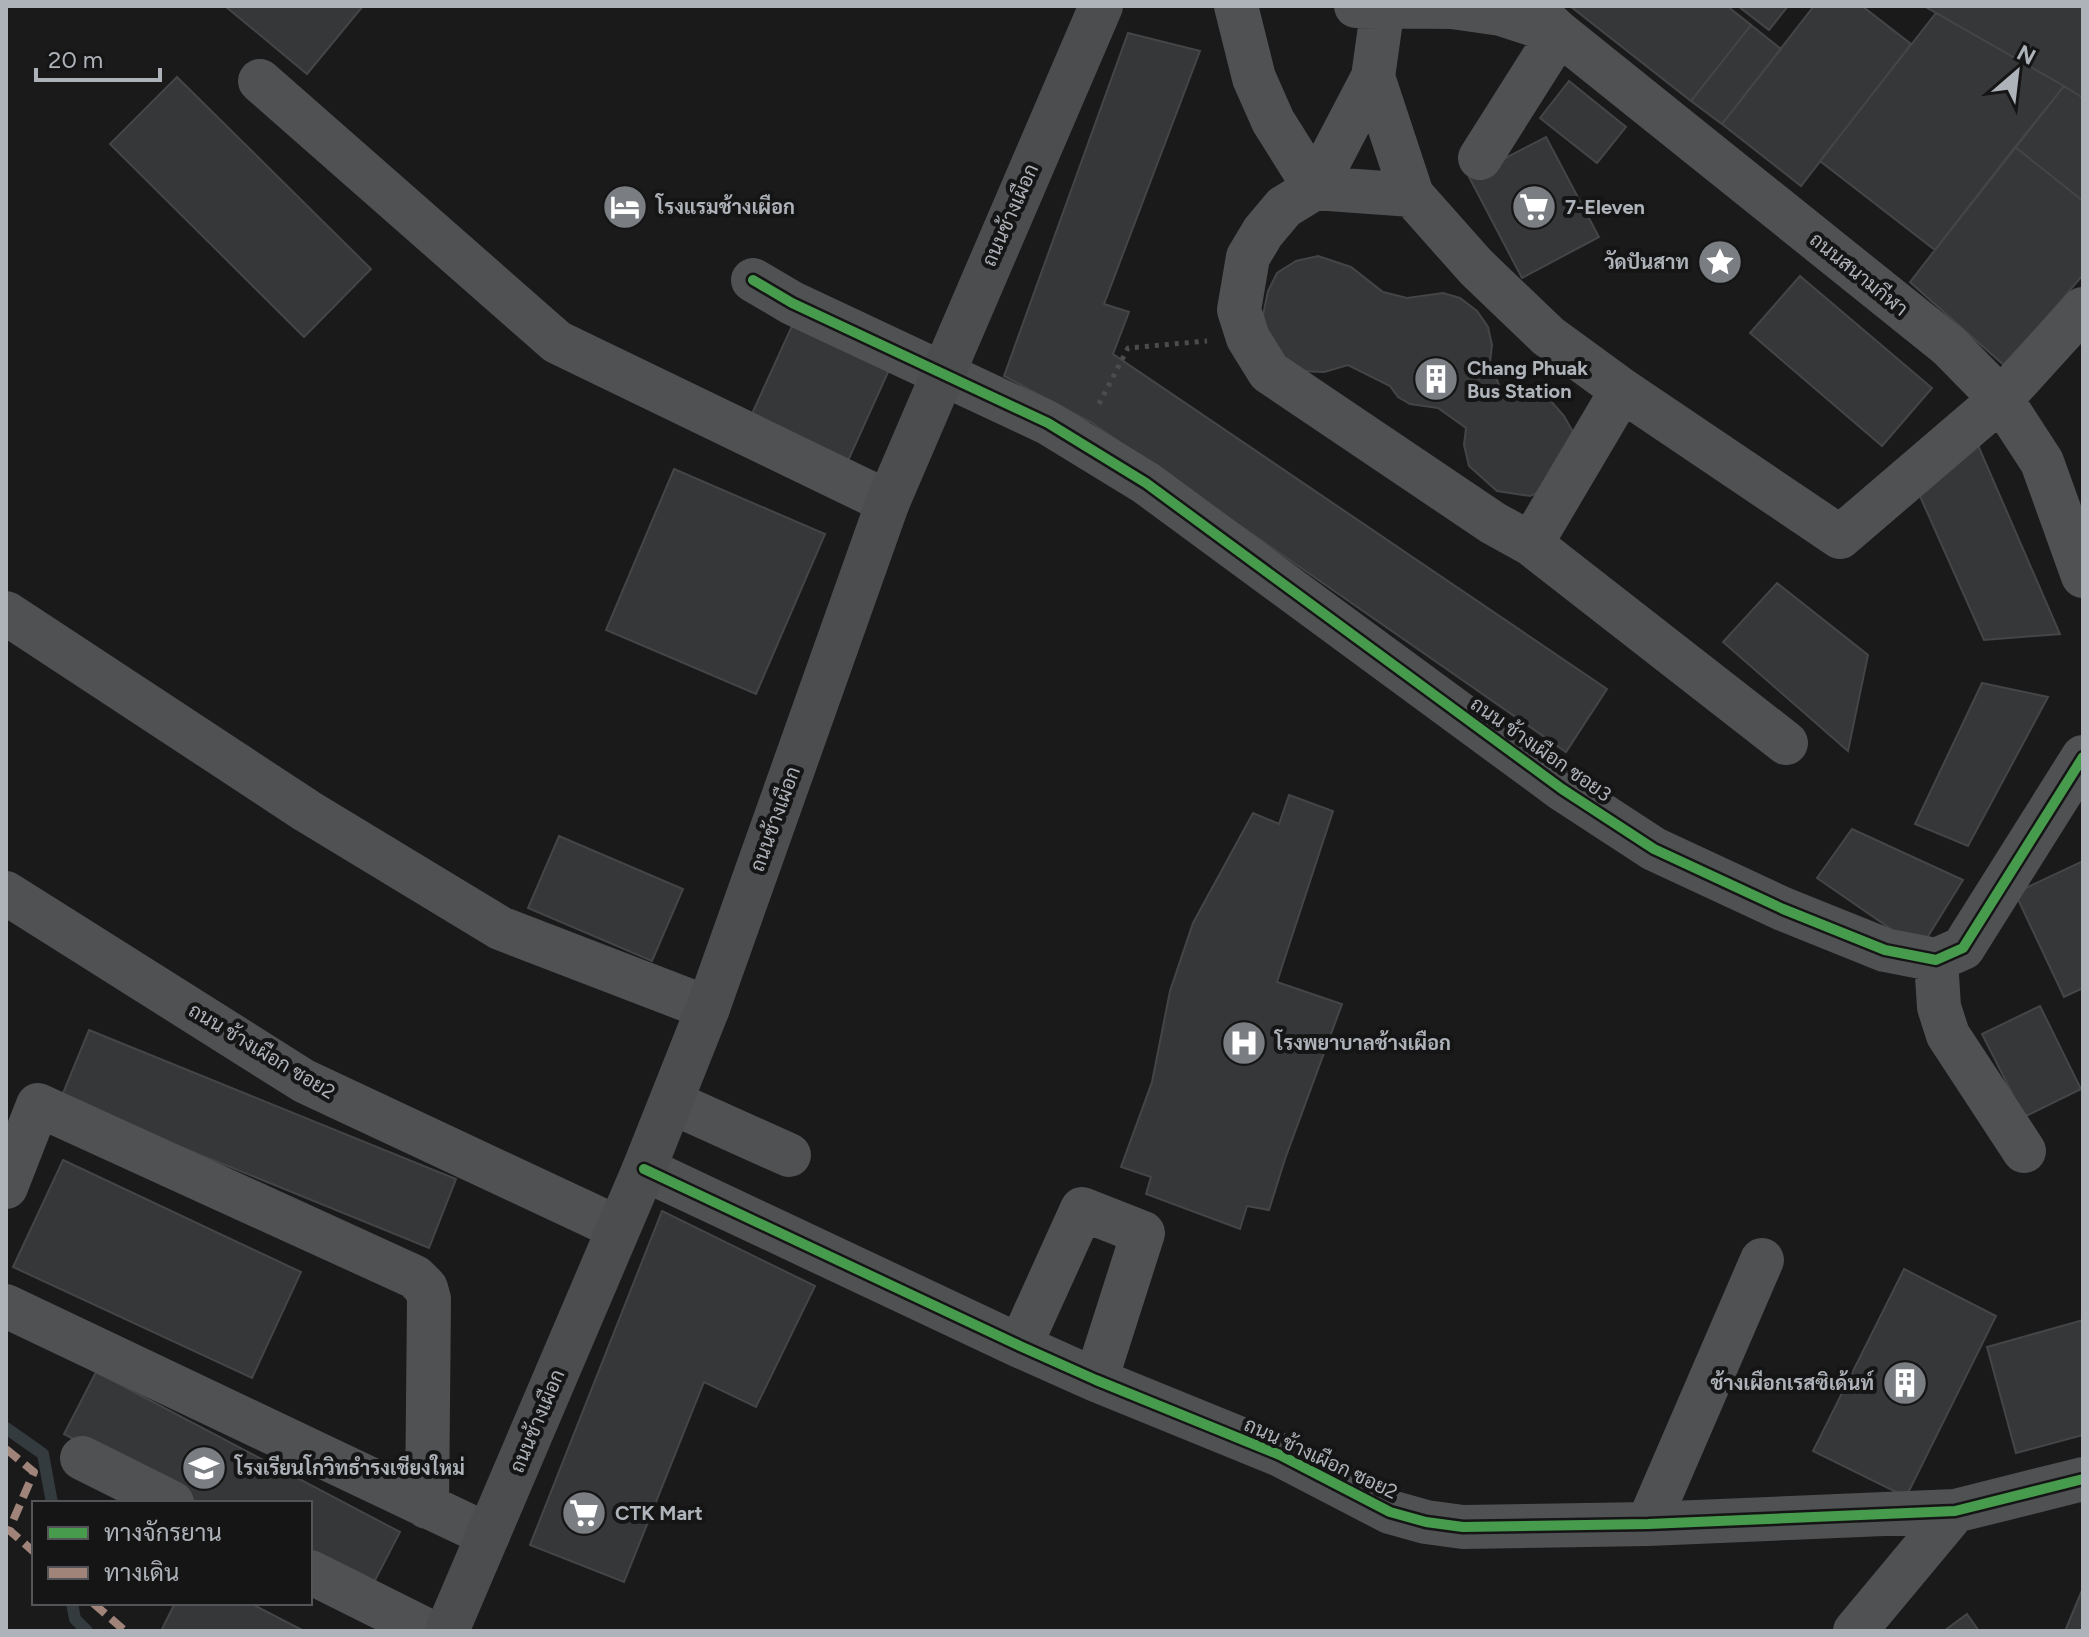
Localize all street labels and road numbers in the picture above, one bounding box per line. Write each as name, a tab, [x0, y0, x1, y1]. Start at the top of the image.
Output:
street label: ถนนช้างเผือก	[975, 159, 1043, 270]
street label: ถนนสนามกีฬา	[1805, 226, 1913, 321]
street label: ถนน ช้างเผือก ซอย3	[1466, 690, 1617, 806]
street label: ถนนช้างเผือก	[743, 763, 805, 875]
street label: ถนน ช้างเผือก ซอย2	[184, 996, 341, 1104]
street label: ถนนช้างเผือก	[503, 1365, 570, 1476]
street label: ถนน ช้างเผือก ซอย2	[1240, 1410, 1402, 1504]

